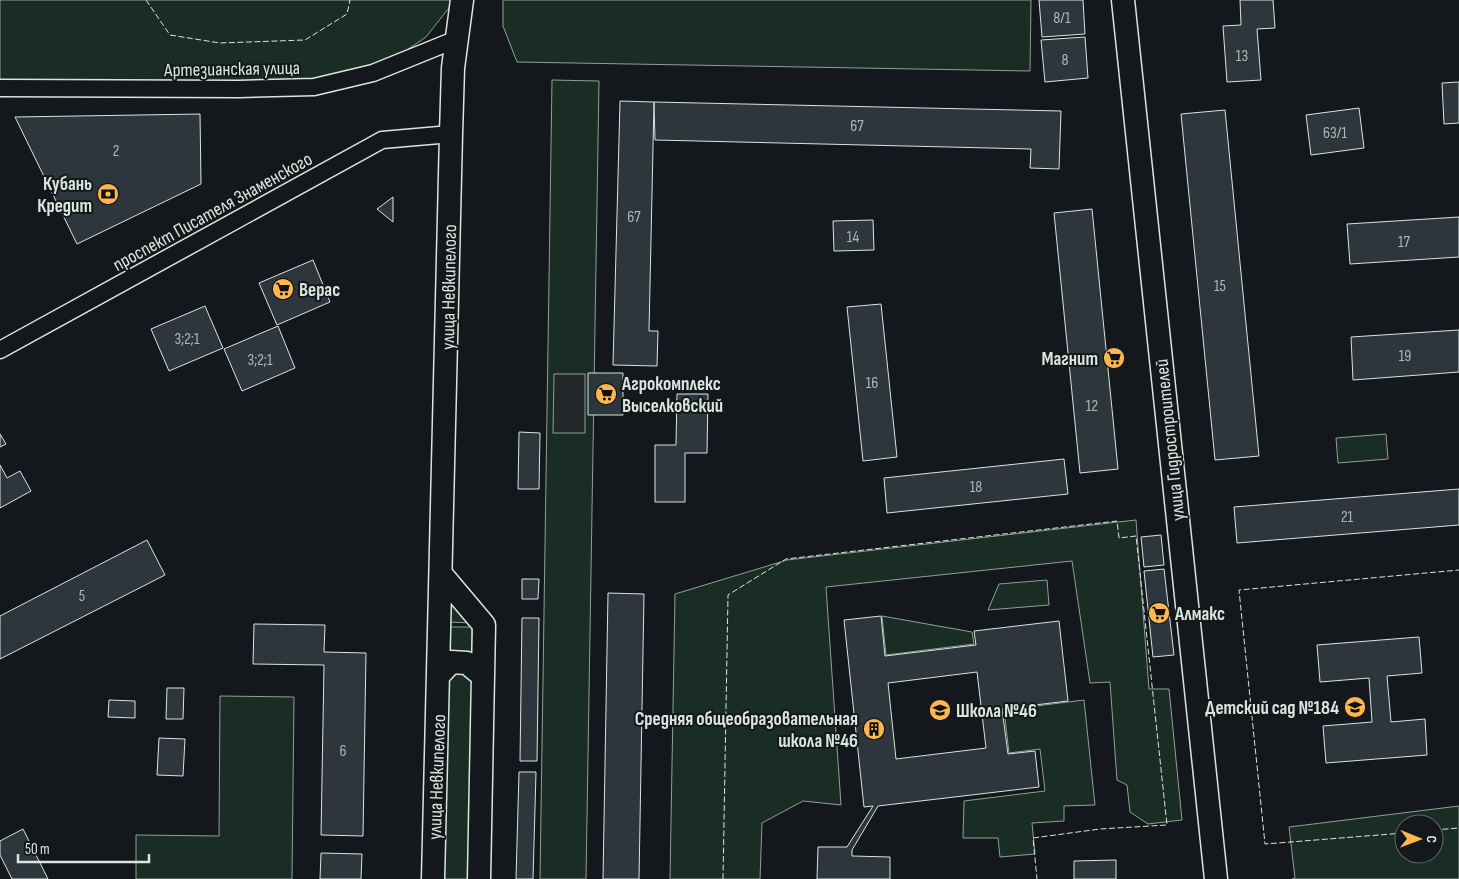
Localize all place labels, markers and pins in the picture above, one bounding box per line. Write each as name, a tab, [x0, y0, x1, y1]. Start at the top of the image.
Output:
place label: Кубань Кредит	[37, 173, 92, 218]
bank icon: Кубань Кредит	[96, 182, 120, 206]
supermarket icon: Верас	[271, 277, 295, 301]
place label: Верас	[299, 279, 340, 302]
supermarket icon: Магнит	[1102, 346, 1126, 370]
place label: Магнит	[1042, 348, 1098, 371]
place label: Агрокомплекс Выселковский	[621, 373, 723, 418]
supermarket icon: Агрокомплекс Выселковский	[594, 382, 618, 406]
supermarket icon: Алмакс	[1147, 601, 1171, 625]
place label: Алмакс	[1174, 603, 1225, 626]
school or university icon: Детский сад №184	[1343, 695, 1367, 719]
place label: Детский сад №184	[1205, 697, 1339, 720]
school or university icon: Школа №46	[928, 698, 952, 722]
place label: Школа №46	[956, 700, 1037, 723]
place label: Средняя общеобразовательная школа №46	[635, 708, 858, 753]
building icon: Средняя общеобразовательная школа №46	[862, 717, 886, 741]

